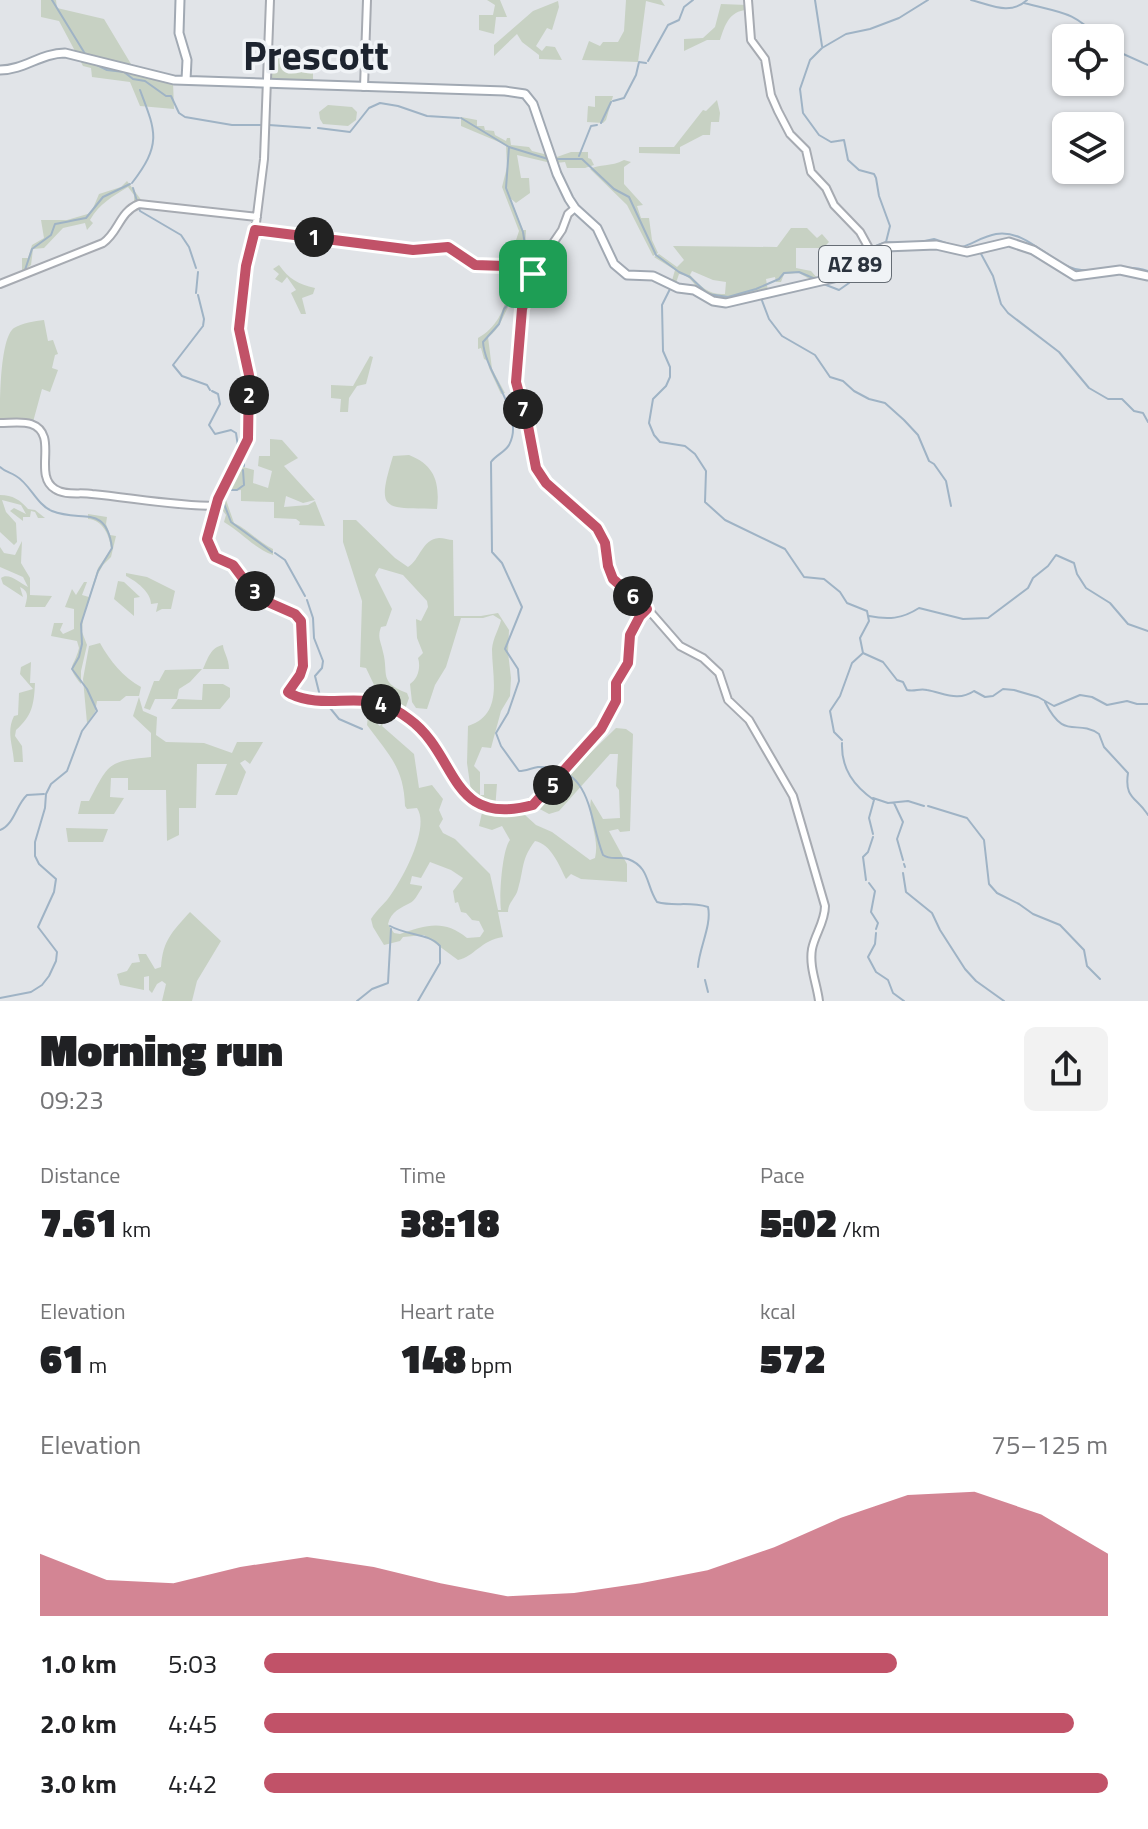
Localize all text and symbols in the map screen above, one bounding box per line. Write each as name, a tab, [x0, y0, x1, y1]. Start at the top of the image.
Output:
map controls	[1052, 24, 1124, 184]
button: locate	[1052, 24, 1124, 96]
district label: Prescott	[243, 25, 389, 86]
button: layers	[1052, 112, 1124, 184]
pin: 1	[294, 217, 334, 257]
text: 1	[308, 220, 320, 254]
pin	[499, 240, 567, 308]
road number: AZ 89	[819, 246, 891, 282]
icon: arrive	[511, 252, 555, 296]
pin: 2	[229, 375, 269, 415]
text: 2	[243, 378, 255, 412]
pin: 7	[503, 389, 543, 429]
text: 7	[517, 392, 529, 426]
pin: 3	[235, 571, 275, 611]
text: 3	[249, 574, 261, 608]
pin: 6	[613, 576, 653, 616]
text: 6	[627, 579, 639, 613]
pin: 4	[361, 684, 401, 724]
text: 4	[375, 687, 387, 721]
pin: 5	[533, 765, 573, 805]
text: 5	[547, 768, 559, 802]
text: Morning run	[40, 1016, 283, 1083]
button: share	[1024, 1027, 1108, 1111]
text: 09:23	[40, 1080, 104, 1119]
text: Distance	[40, 1158, 120, 1192]
text: Time	[400, 1158, 446, 1192]
text: Pace	[760, 1158, 805, 1192]
text: 7.61	[40, 1192, 117, 1253]
text: 38:18	[400, 1192, 500, 1253]
text: 5:02	[760, 1192, 838, 1253]
text: km	[117, 1212, 151, 1246]
text: /km	[838, 1212, 880, 1246]
text: Elevation	[40, 1294, 126, 1328]
text: Heart rate	[400, 1294, 495, 1328]
text: kcal	[760, 1294, 796, 1328]
text: 61	[40, 1328, 84, 1389]
text: 148	[400, 1328, 466, 1389]
text: 572	[760, 1328, 826, 1389]
text: m	[84, 1348, 107, 1382]
text: bpm	[466, 1348, 512, 1382]
text: Elevation	[40, 1425, 141, 1464]
text: 75–125 m	[991, 1425, 1108, 1464]
text: 1.0 km	[40, 1644, 117, 1683]
text: 5:03	[168, 1644, 217, 1683]
text: 2.0 km	[40, 1704, 117, 1743]
text: 4:45	[168, 1704, 217, 1743]
text: 3.0 km	[40, 1764, 117, 1803]
text: 4:42	[168, 1764, 217, 1803]

